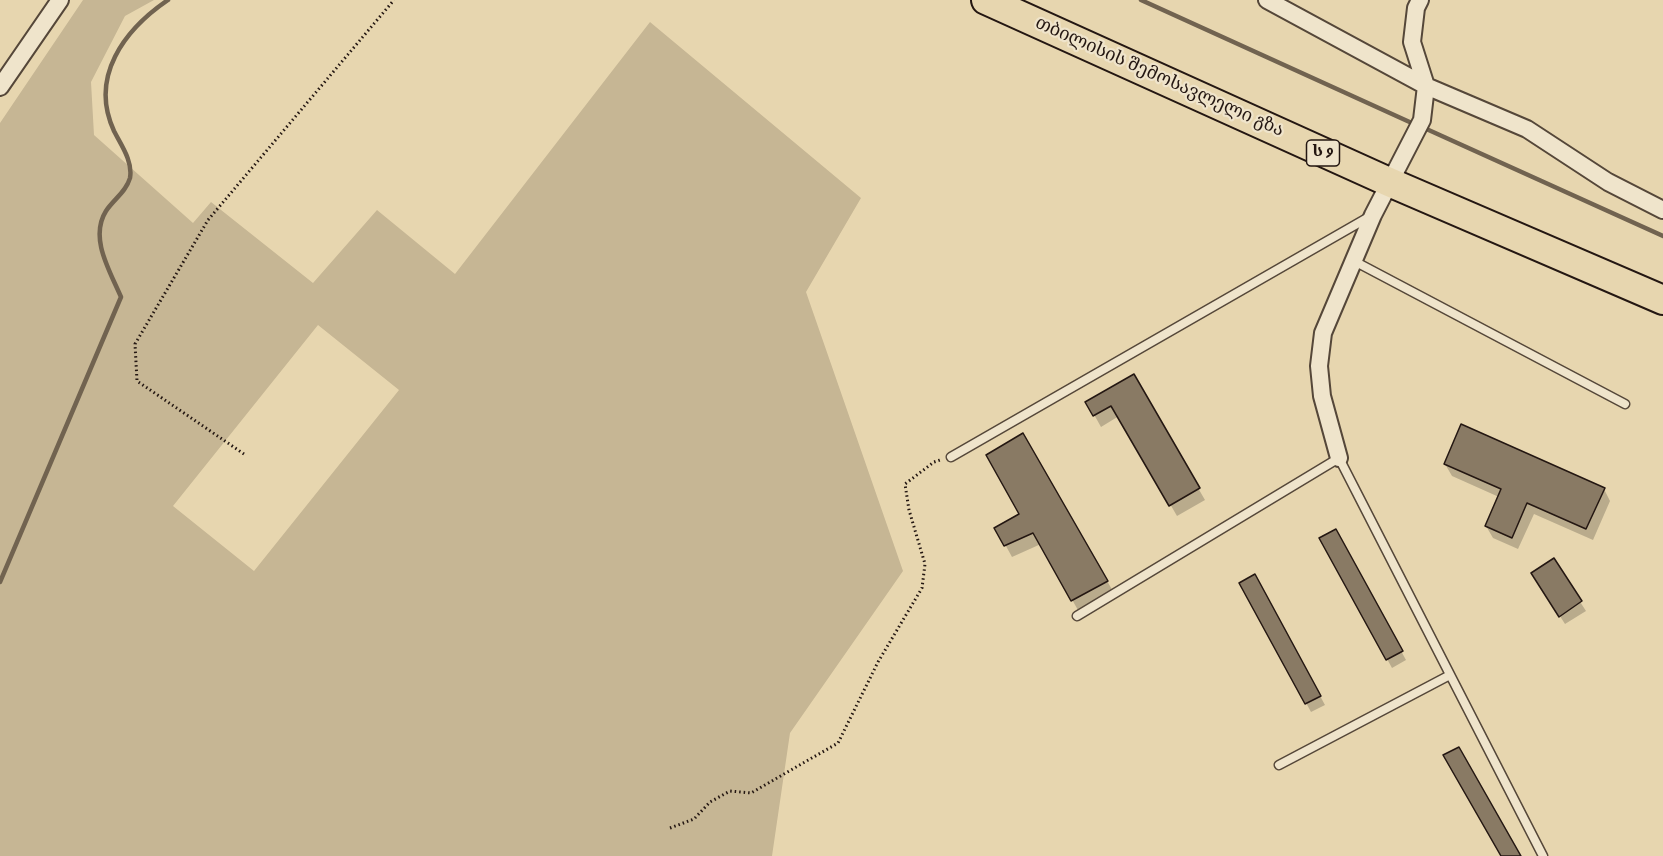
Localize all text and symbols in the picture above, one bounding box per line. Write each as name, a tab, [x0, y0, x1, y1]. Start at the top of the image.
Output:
street label: თბილისის შემოსავლელი გზა	[1031, 13, 1287, 143]
road number: ს 9	[1306, 140, 1340, 166]

